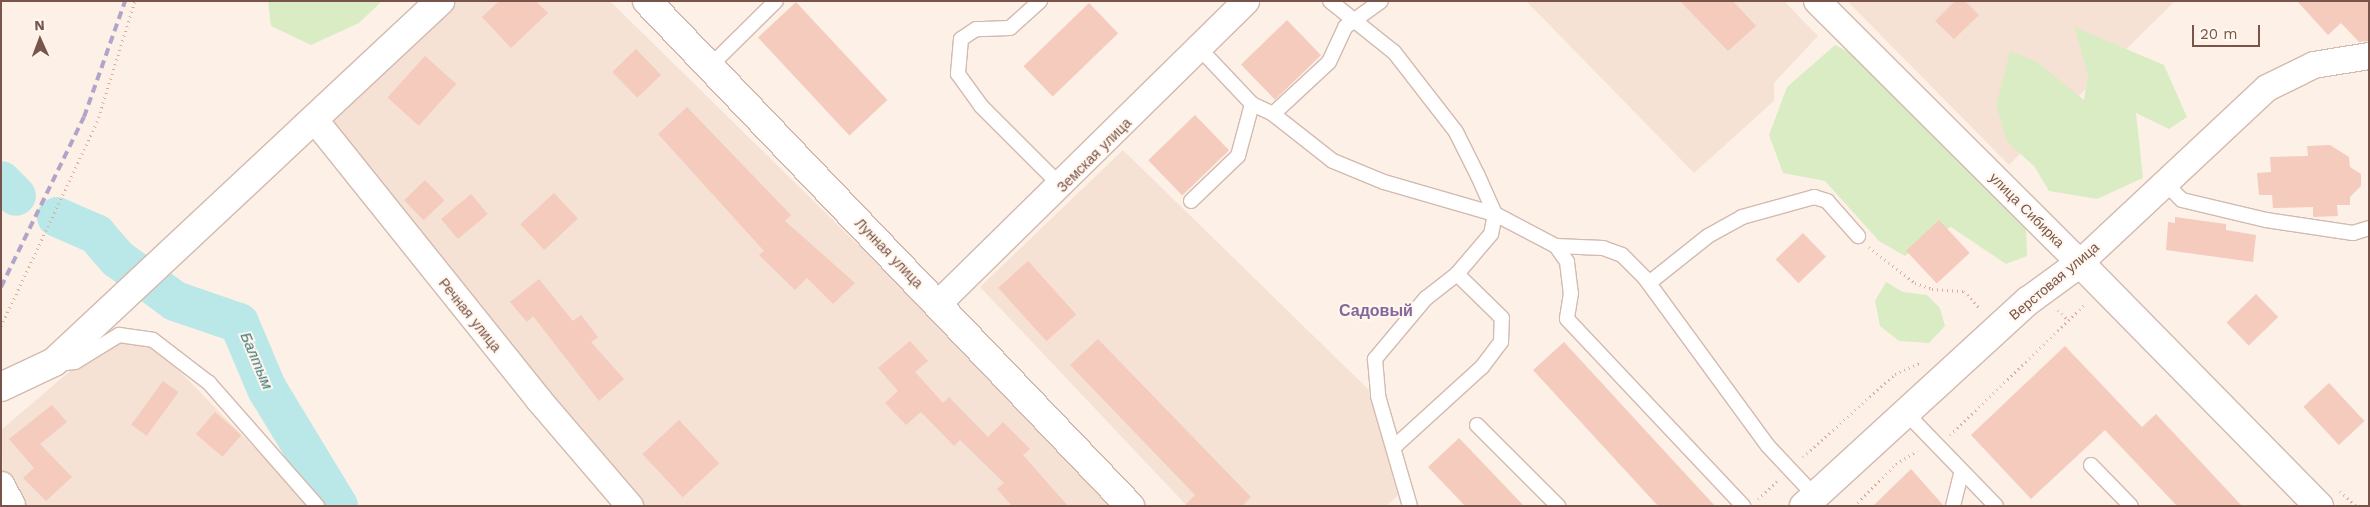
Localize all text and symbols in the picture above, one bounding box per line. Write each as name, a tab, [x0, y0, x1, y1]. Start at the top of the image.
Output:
north arrow	[15, 15, 65, 65]
scale bar	[2195, 15, 2262, 47]
text: N	[34, 17, 45, 33]
text: 20 m	[2200, 25, 2238, 43]
street label: Земская улица	[1053, 114, 1135, 196]
street label: улица Сибирка	[1986, 169, 2068, 251]
street label: Лунная улица	[852, 215, 926, 291]
street label: Верстовая улица	[2006, 239, 2102, 323]
street label: Речная улица	[435, 275, 505, 355]
district label: Садовый	[1339, 301, 1413, 321]
water label: Балтым	[236, 330, 276, 392]

